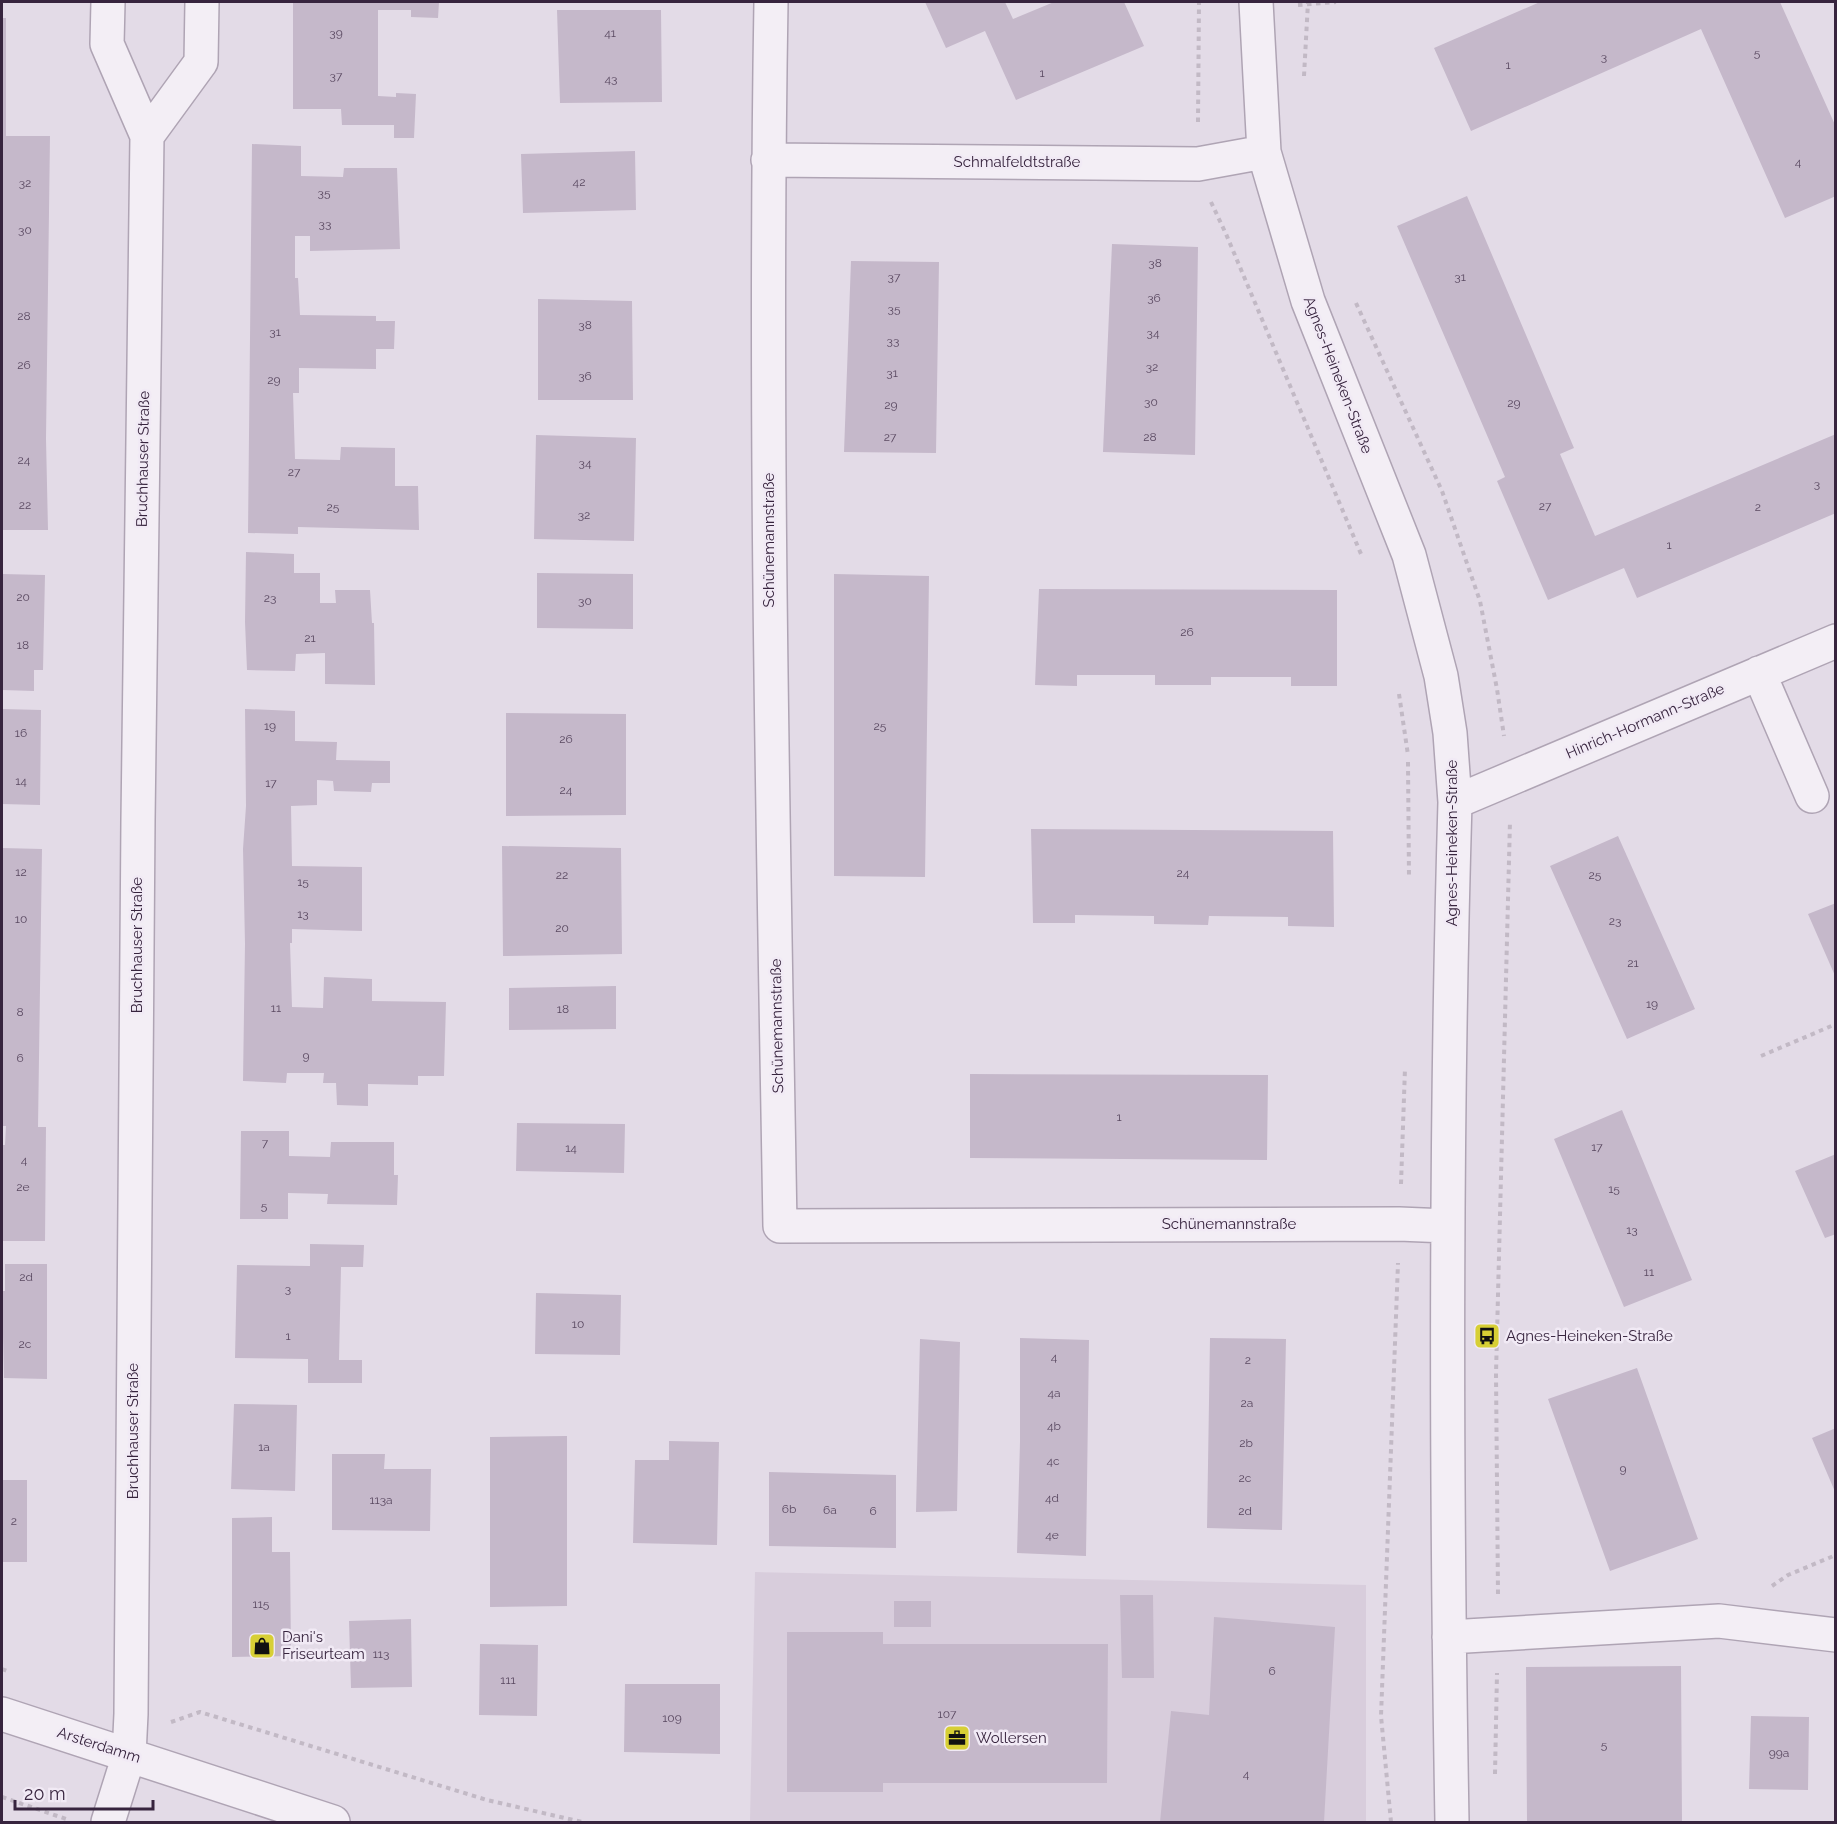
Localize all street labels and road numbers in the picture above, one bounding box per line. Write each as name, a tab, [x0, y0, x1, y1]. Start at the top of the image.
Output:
street label: Schmalfeldtstraße	[954, 153, 1081, 171]
street label: Agnes-Heineken-Straße	[1300, 294, 1376, 456]
street label: Bruchhauser Straße	[133, 391, 153, 527]
street label: Schünemannstraße	[760, 472, 778, 607]
street label: Hinrich-Hormann-Straße	[1563, 679, 1727, 763]
street label: Agnes-Heineken-Straße	[1443, 759, 1461, 926]
street label: Bruchhauser Straße	[128, 877, 146, 1013]
street label: Schünemannstraße	[767, 958, 787, 1094]
street label: Schünemannstraße	[1162, 1215, 1297, 1233]
street label: Bruchhauser Straße	[124, 1363, 142, 1499]
street label: Arsterdamm	[55, 1723, 143, 1767]

